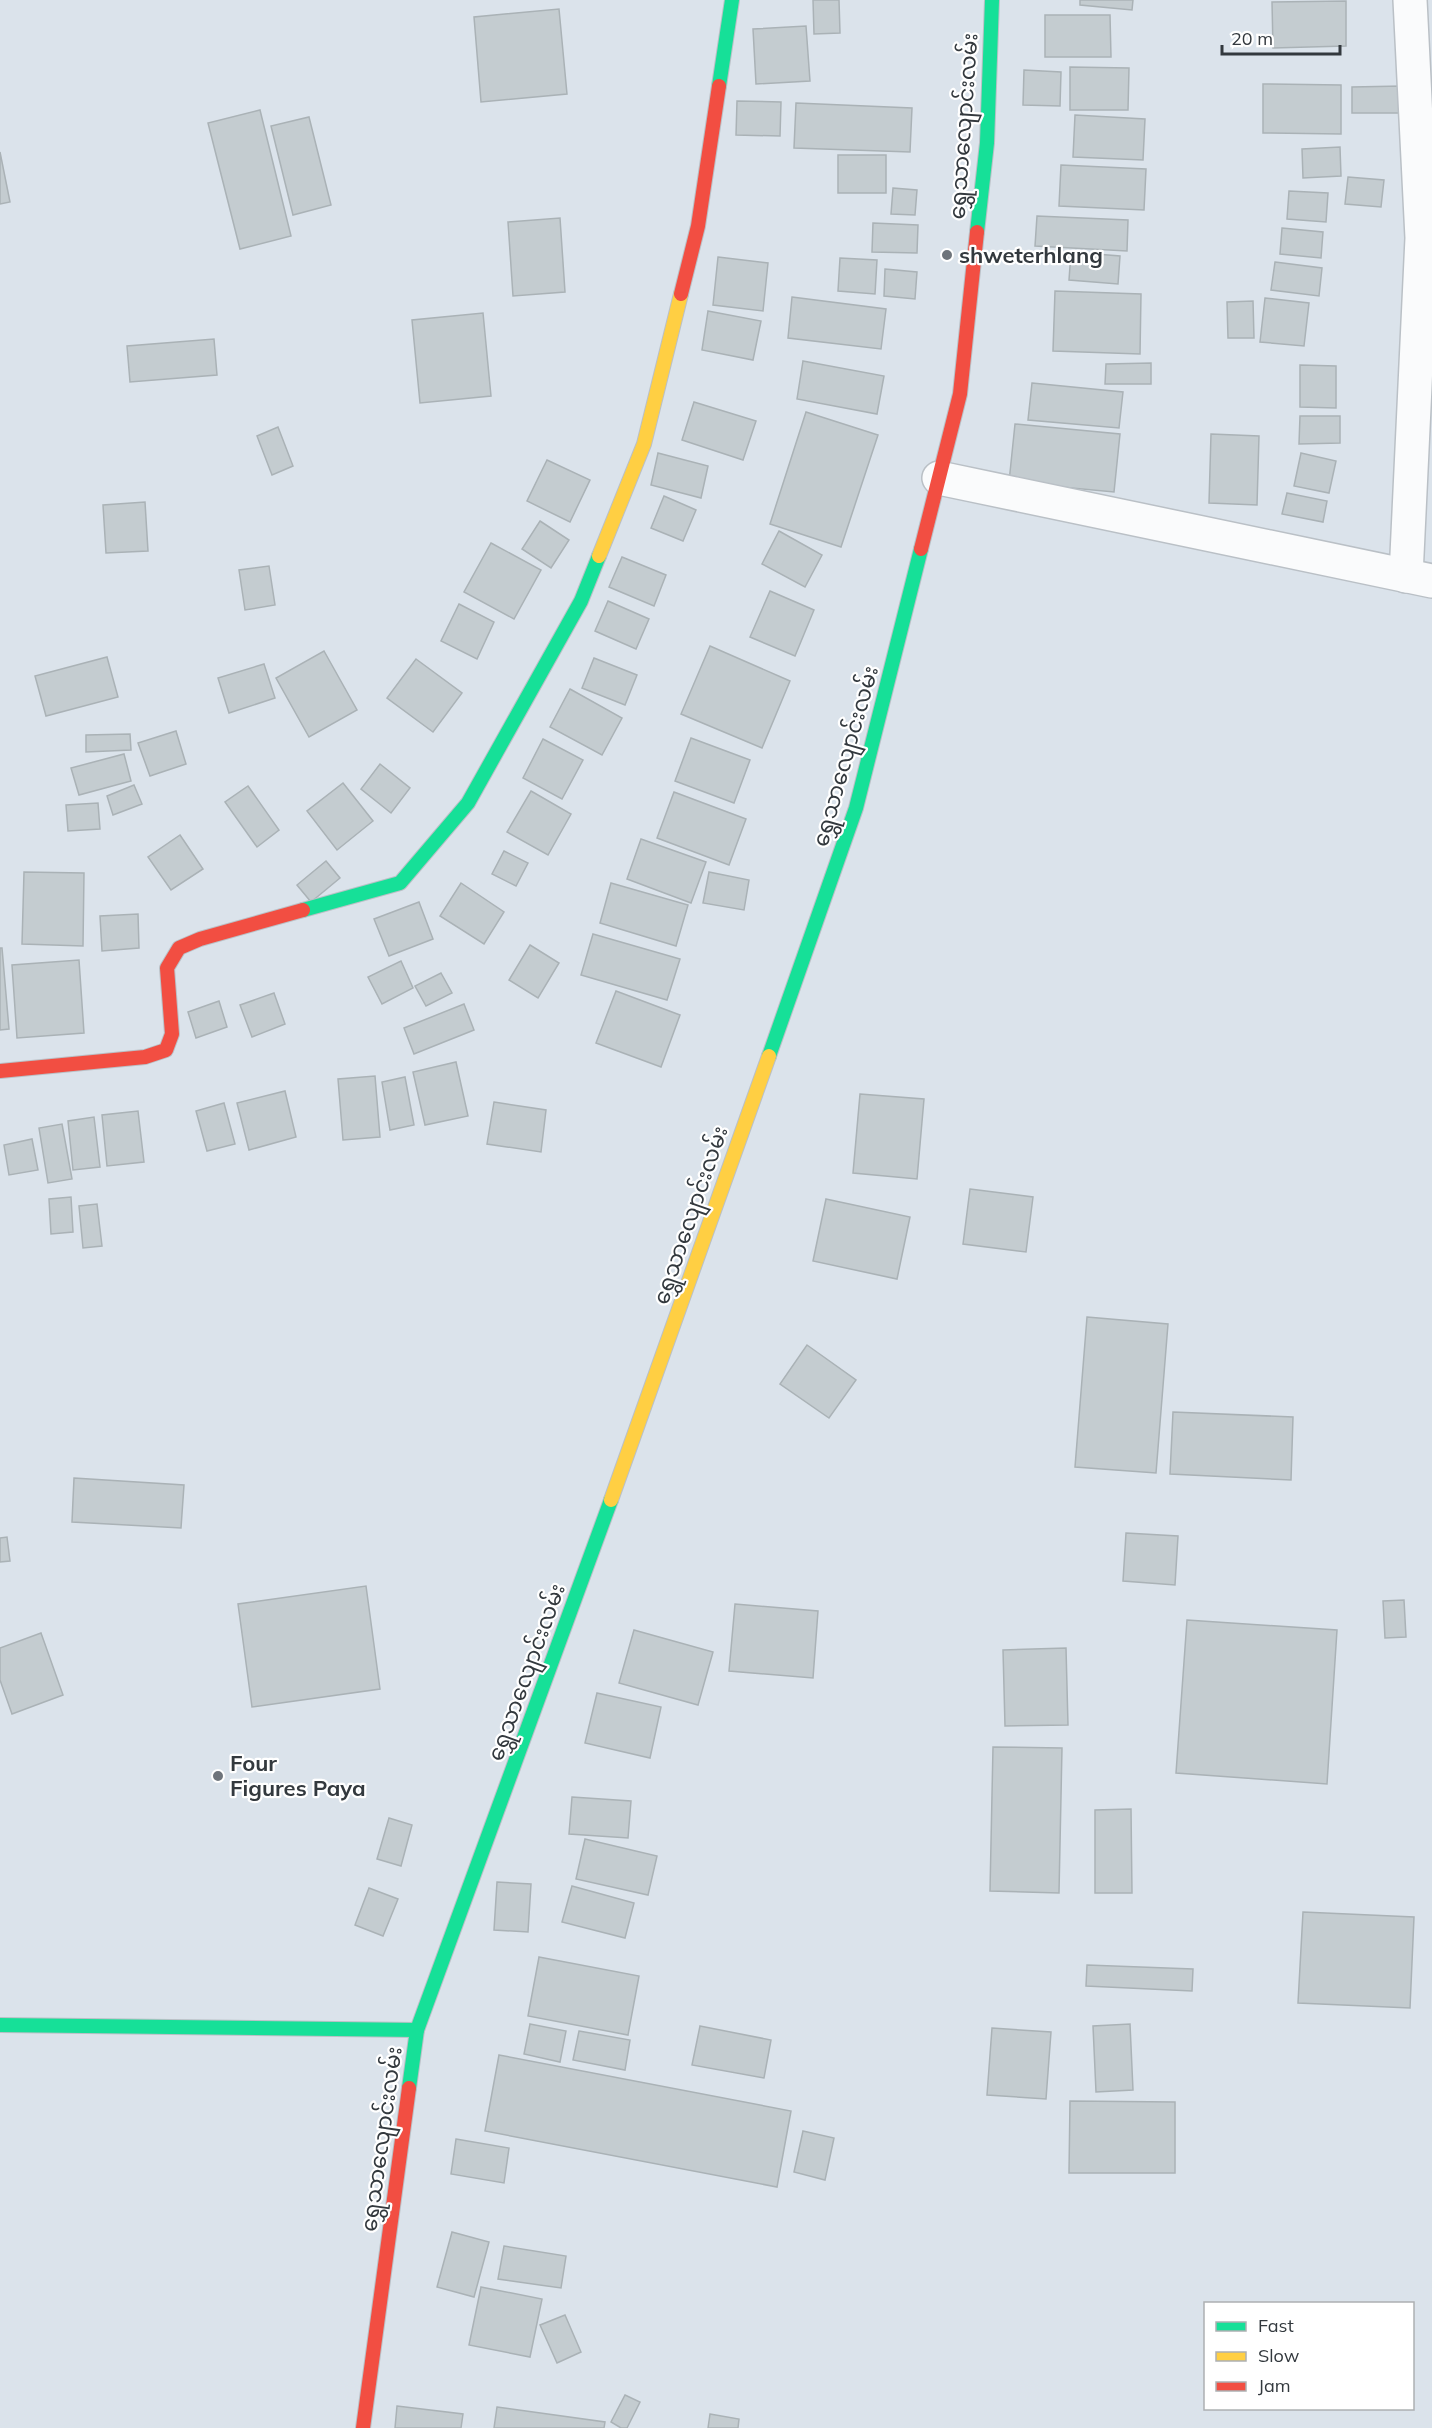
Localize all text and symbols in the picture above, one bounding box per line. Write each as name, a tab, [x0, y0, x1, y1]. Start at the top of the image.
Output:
scale bar	[1222, 18, 1340, 56]
text: 20 m	[1231, 27, 1273, 50]
street label: ရွှေသာလျောင်းလမ်း	[942, 32, 988, 220]
place label: shweterhlang	[959, 241, 1103, 269]
marker: shweterhlang	[940, 248, 954, 262]
street label: ရွှေသာလျောင်းလမ်း	[805, 662, 889, 851]
street label: ရွှေသာလျောင်းလမ်း	[645, 1122, 738, 1309]
street label: ရွှေသာလျောင်းလမ်း	[480, 1579, 576, 1766]
place label: Four Figures Paya	[230, 1749, 366, 1802]
marker: Four Figures Paya	[211, 1769, 225, 1783]
street label: ရွှေသာလျောင်းလမ်း	[353, 2044, 413, 2234]
legend	[1204, 2302, 1414, 2410]
text: Fast	[1258, 2314, 1294, 2337]
text: Slow	[1258, 2344, 1300, 2367]
text: Jam	[1258, 2374, 1291, 2397]

